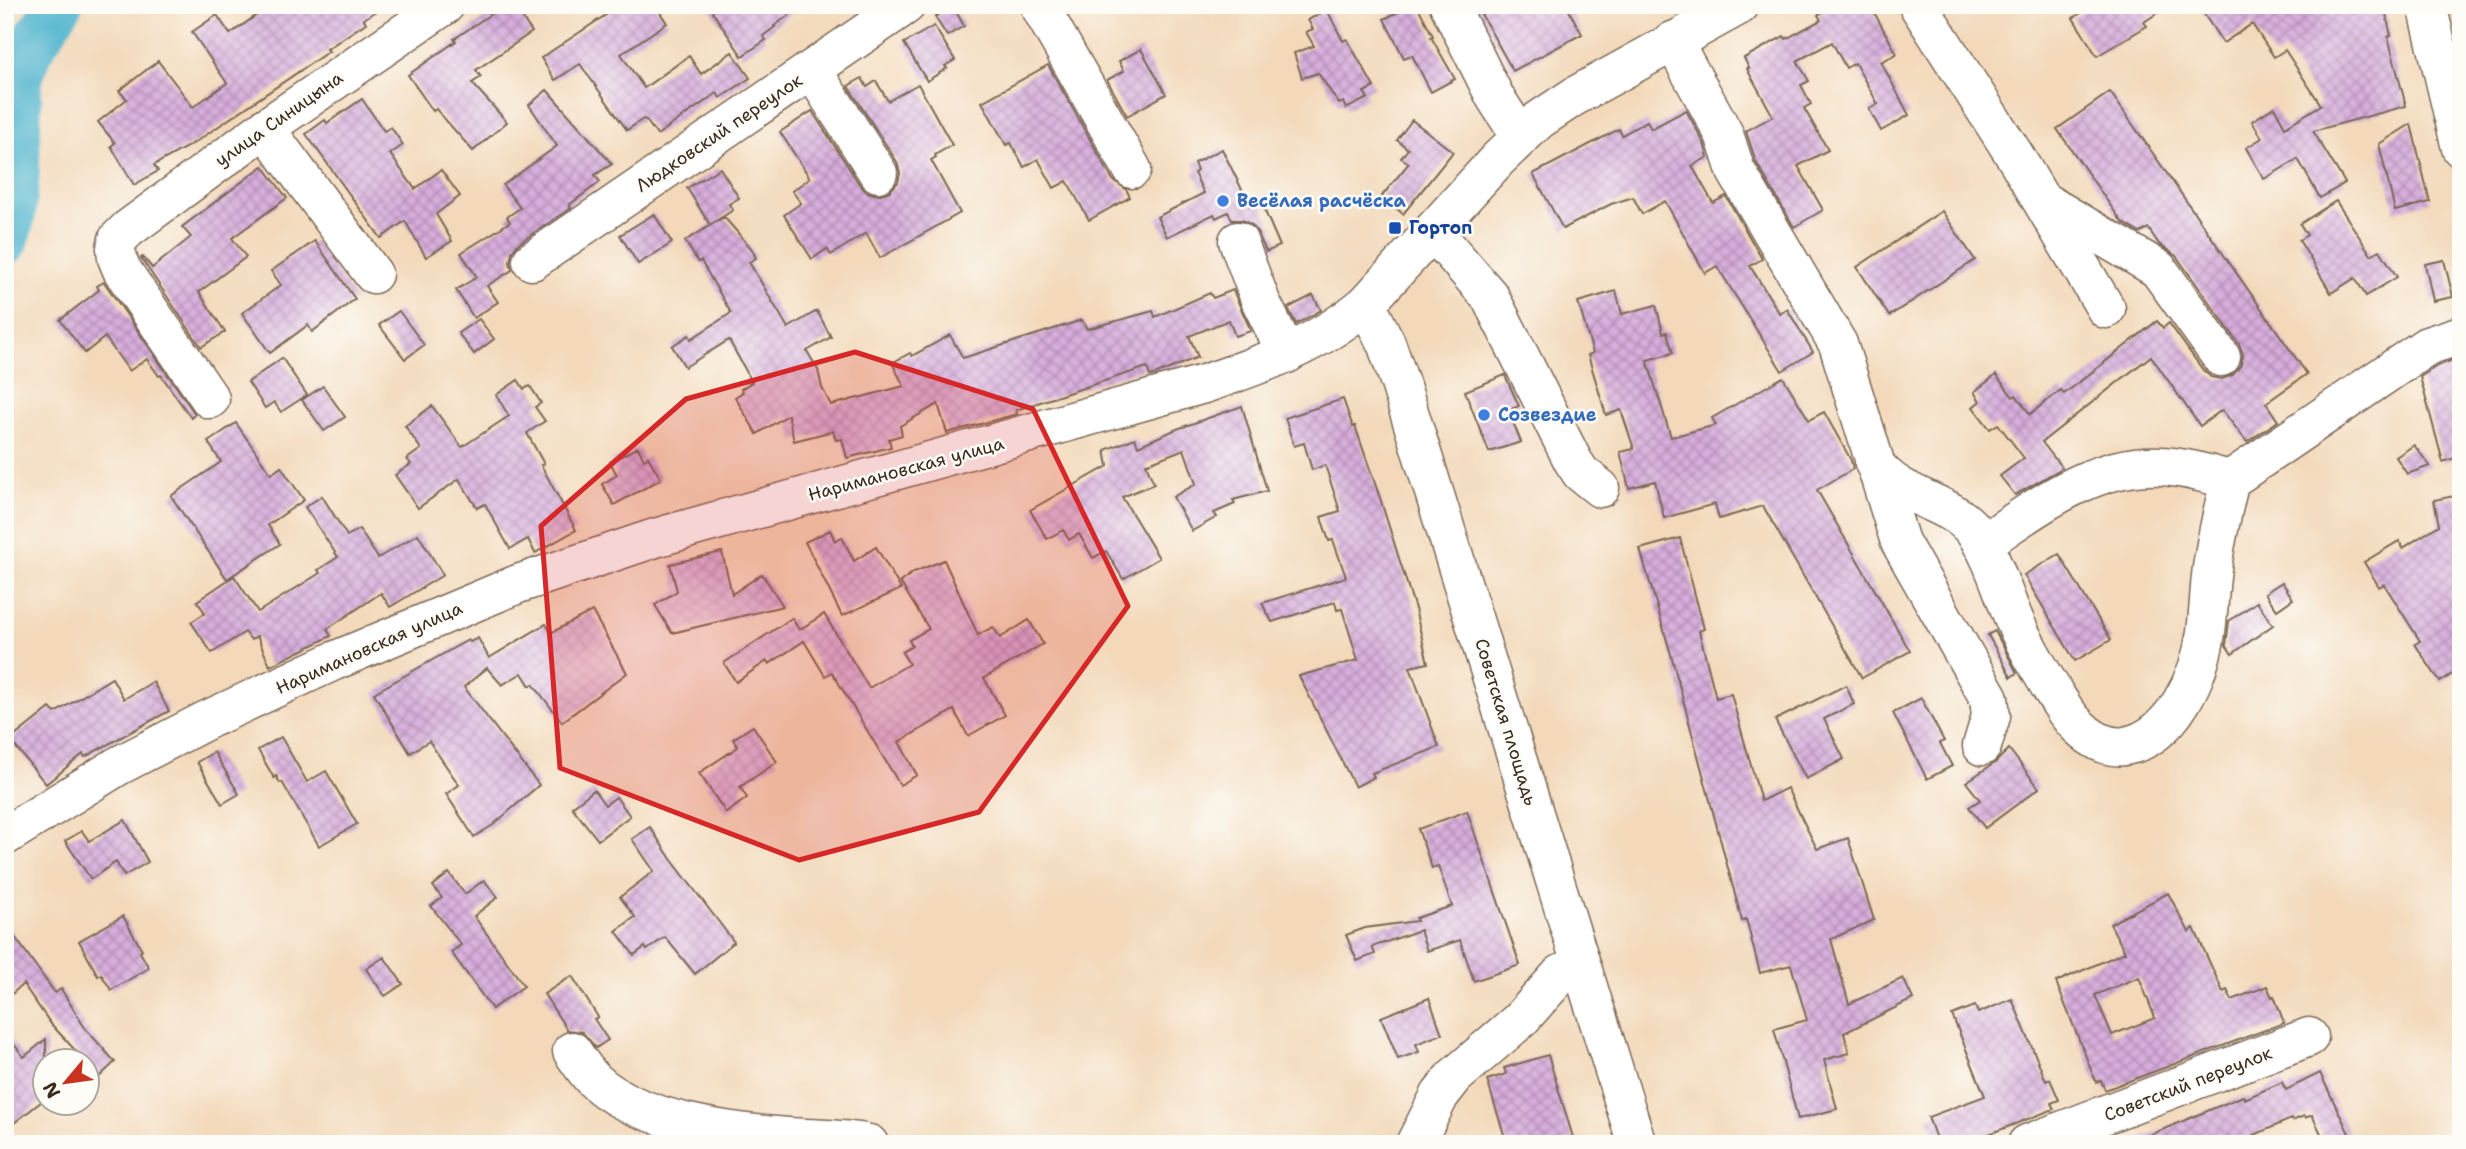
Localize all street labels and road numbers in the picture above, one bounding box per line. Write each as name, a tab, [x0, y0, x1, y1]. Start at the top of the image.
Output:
street label: улица Синицына	[210, 66, 348, 172]
street label: Людковский переулок	[631, 68, 807, 198]
street label: Наримановская улица	[805, 431, 1007, 507]
street label: Наримановская улица	[272, 596, 466, 700]
street label: Советская площадь	[1469, 635, 1543, 809]
street label: Советский переулок	[2101, 1041, 2276, 1127]

